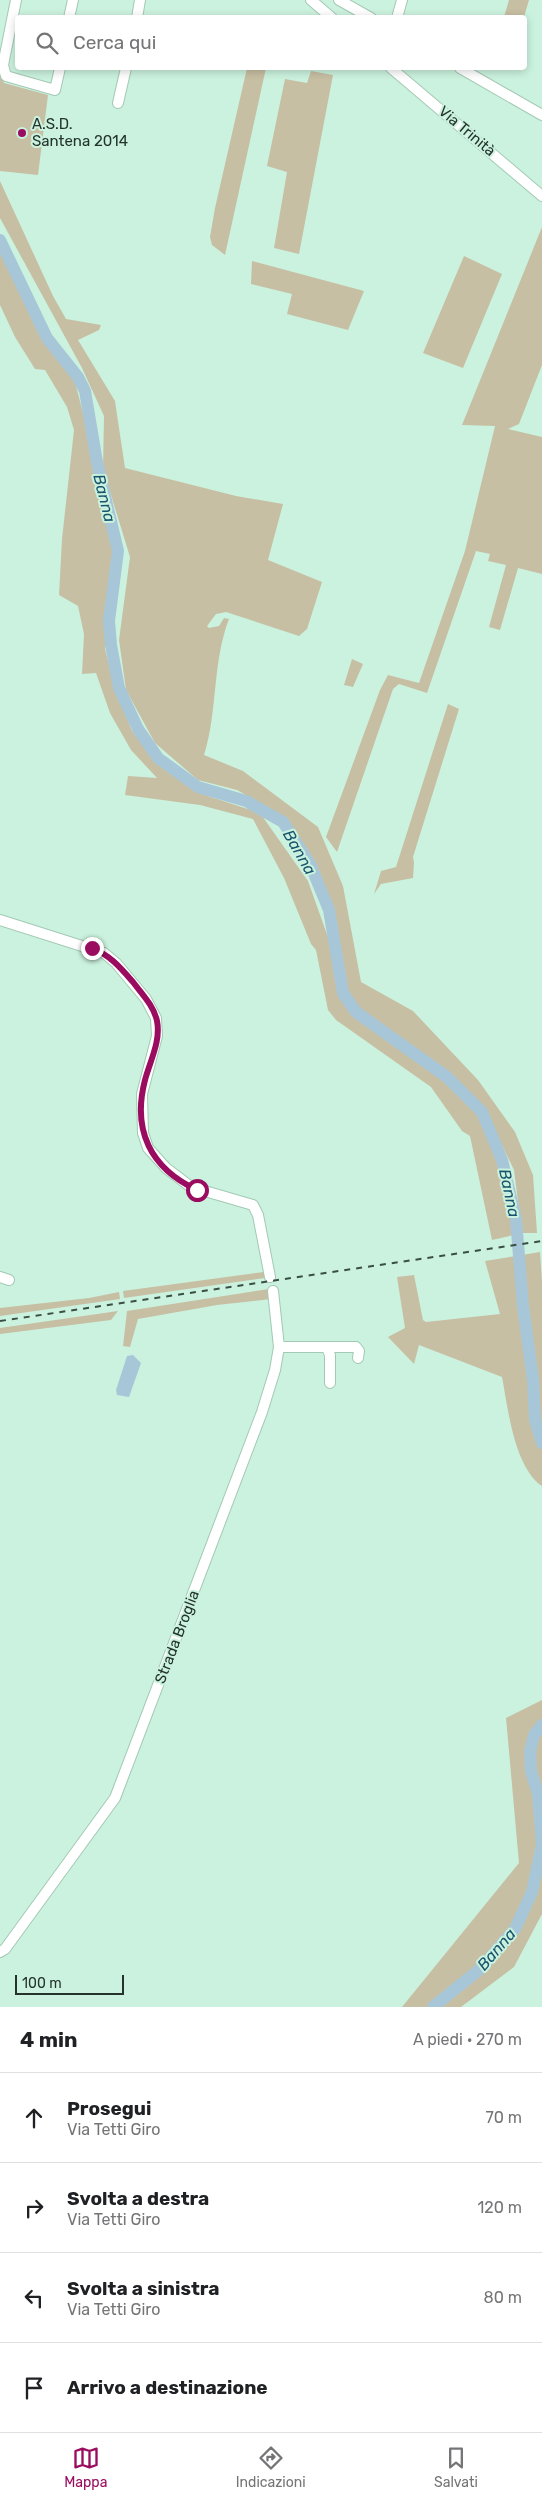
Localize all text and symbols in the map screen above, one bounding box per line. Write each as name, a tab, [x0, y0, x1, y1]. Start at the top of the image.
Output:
search box	[15, 15, 527, 70]
icon: search	[33, 29, 61, 57]
text: Cerca qui	[73, 31, 156, 54]
street label: Via Trinità	[435, 102, 499, 160]
place label: A.S.D. Santena 2014	[32, 115, 128, 150]
marker: A.S.D. Santena 2014	[16, 127, 28, 139]
water label: Banna	[89, 472, 120, 524]
water label: Banna	[279, 826, 320, 878]
route end	[81, 937, 104, 960]
water label: Banna	[495, 1167, 524, 1219]
route start	[186, 1179, 209, 1202]
street label: Strada Broglia	[151, 1588, 203, 1686]
water label: Banna	[473, 1925, 520, 1974]
scale bar	[15, 1972, 124, 1995]
text: 100 m	[22, 1975, 62, 1992]
text: 4 min	[20, 2027, 78, 2052]
text: A piedi · 270 m	[413, 2030, 522, 2049]
text: Prosegui	[67, 2097, 151, 2120]
icon: ahead	[20, 2104, 48, 2132]
text: 70 m	[485, 2108, 522, 2127]
text: Via Tetti Giro	[67, 2120, 160, 2139]
text: Svolta a destra	[67, 2187, 209, 2210]
icon: right	[20, 2194, 48, 2222]
text: 120 m	[477, 2198, 522, 2217]
text: Via Tetti Giro	[67, 2210, 160, 2229]
text: Svolta a sinistra	[67, 2277, 220, 2300]
icon: left	[20, 2284, 48, 2312]
text: 80 m	[484, 2288, 522, 2307]
text: Via Tetti Giro	[67, 2300, 160, 2319]
icon: arrive	[20, 2374, 48, 2402]
text: Arrivo a destinazione	[67, 2376, 268, 2399]
tab: Mappa	[64, 2444, 107, 2491]
tab: Indicazioni	[236, 2444, 306, 2491]
tab: Salvati	[434, 2444, 478, 2491]

